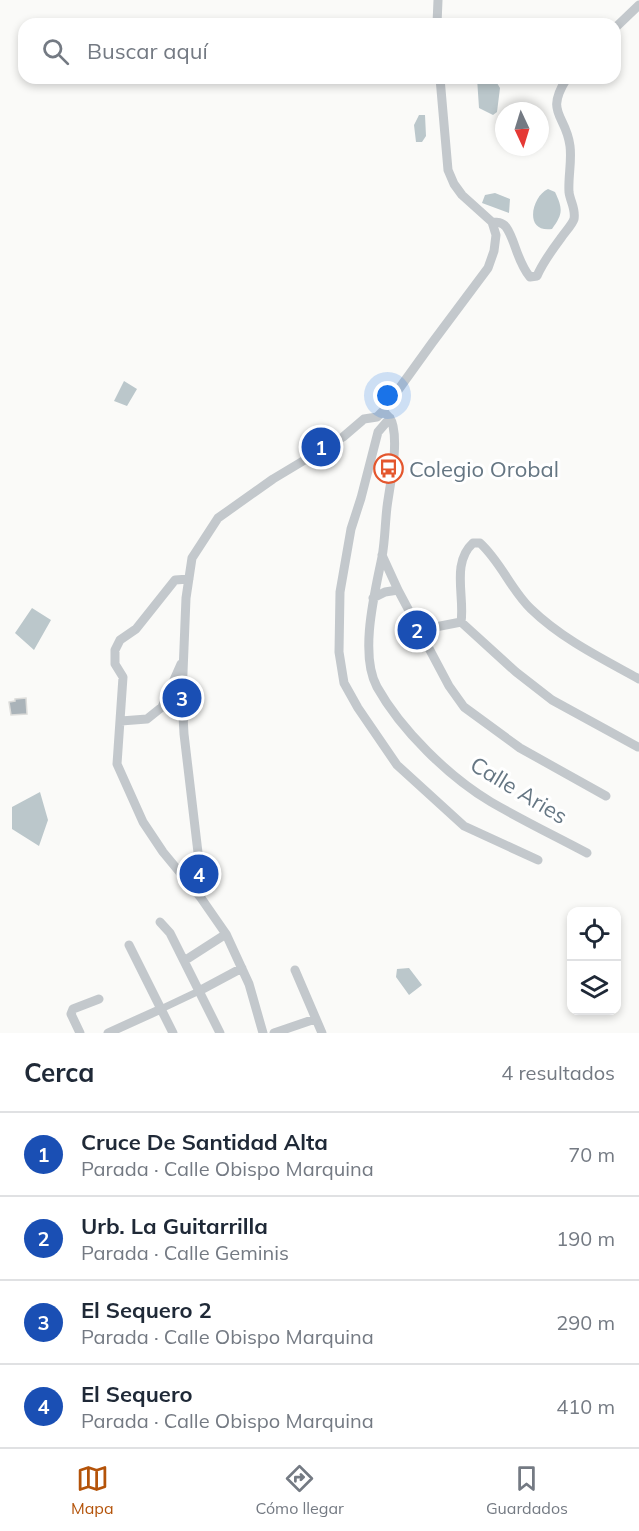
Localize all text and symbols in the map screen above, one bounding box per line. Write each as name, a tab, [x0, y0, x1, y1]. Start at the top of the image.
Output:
search box	[18, 18, 621, 84]
icon: search	[39, 35, 72, 68]
text: Buscar aquí	[87, 37, 208, 65]
north arrow	[495, 102, 549, 156]
your location	[373, 381, 402, 410]
pin: 1	[302, 424, 340, 470]
bus stop icon: Colegio Orobal	[372, 453, 404, 485]
place label: Colegio Orobal	[409, 455, 559, 483]
pin: 2	[398, 608, 436, 652]
pin: 3	[162, 676, 201, 720]
street label: Calle Aries	[465, 750, 573, 830]
pin: 4	[180, 852, 218, 896]
map controls	[567, 907, 621, 1015]
button: locate	[567, 907, 621, 961]
button: layers	[567, 961, 621, 1015]
text: Cerca	[24, 1056, 94, 1089]
text: 4 resultados	[501, 1060, 615, 1085]
text: Cruce De Santidad Alta	[81, 1128, 328, 1156]
text: 1	[38, 1142, 50, 1167]
text: 70 m	[568, 1142, 615, 1167]
text: Parada · Calle Obispo Marquina	[81, 1156, 374, 1181]
text: Urb. La Guitarrilla	[81, 1212, 268, 1240]
text: 2	[38, 1226, 50, 1251]
text: 190 m	[556, 1226, 615, 1251]
text: Parada · Calle Geminis	[81, 1240, 289, 1265]
text: El Sequero 2	[81, 1296, 212, 1324]
text: 3	[38, 1310, 50, 1335]
text: 290 m	[556, 1310, 615, 1335]
text: Parada · Calle Obispo Marquina	[81, 1324, 374, 1349]
text: El Sequero	[81, 1380, 192, 1408]
text: 4	[38, 1394, 50, 1419]
text: 410 m	[556, 1394, 615, 1419]
text: Parada · Calle Obispo Marquina	[81, 1408, 374, 1433]
tab: Mapa	[71, 1462, 114, 1518]
tab: Cómo llegar	[256, 1462, 344, 1518]
tab: Guardados	[486, 1462, 568, 1518]

